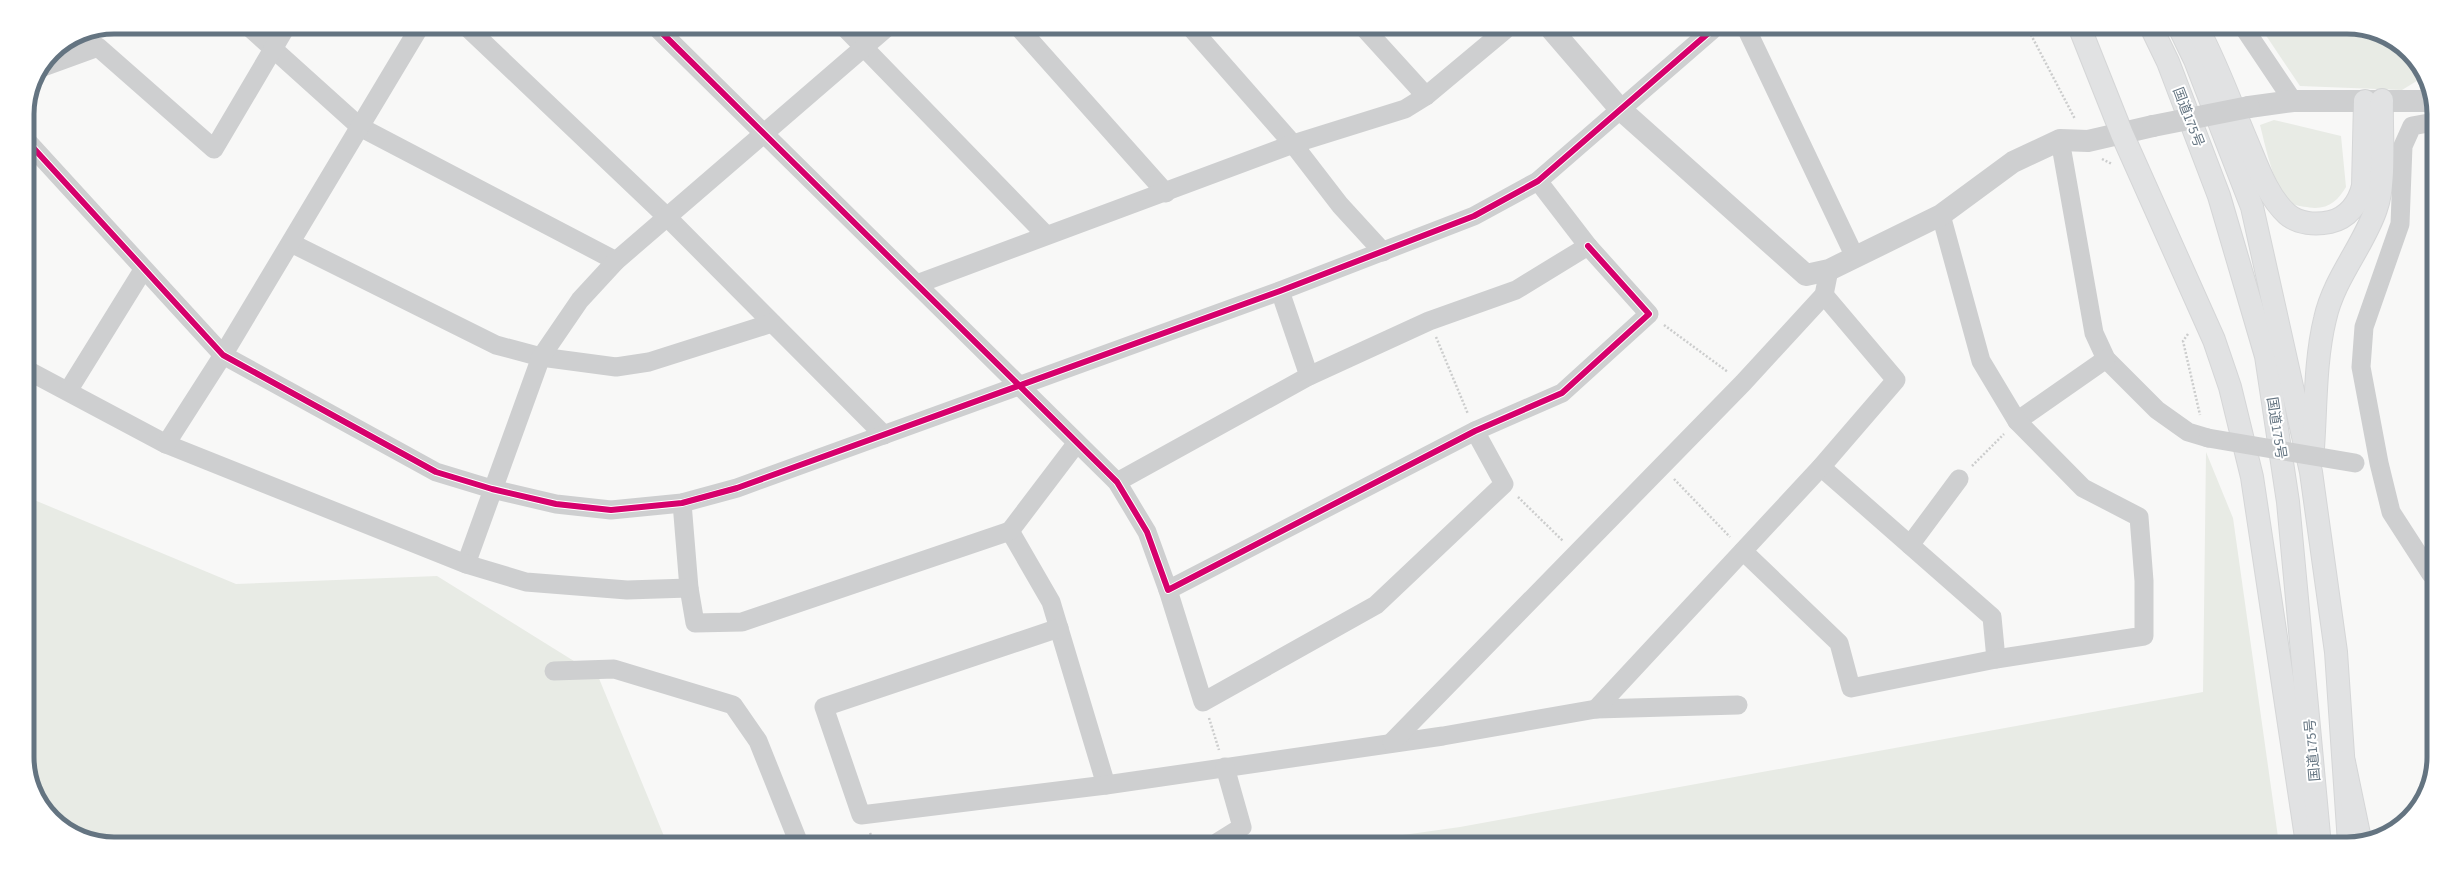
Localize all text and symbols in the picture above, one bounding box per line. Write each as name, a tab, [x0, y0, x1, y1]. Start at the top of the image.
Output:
street label: 国道175号	[2167, 84, 2209, 150]
street label: 国道175号	[2261, 396, 2291, 461]
street label: 国道175号	[2300, 718, 2326, 782]

